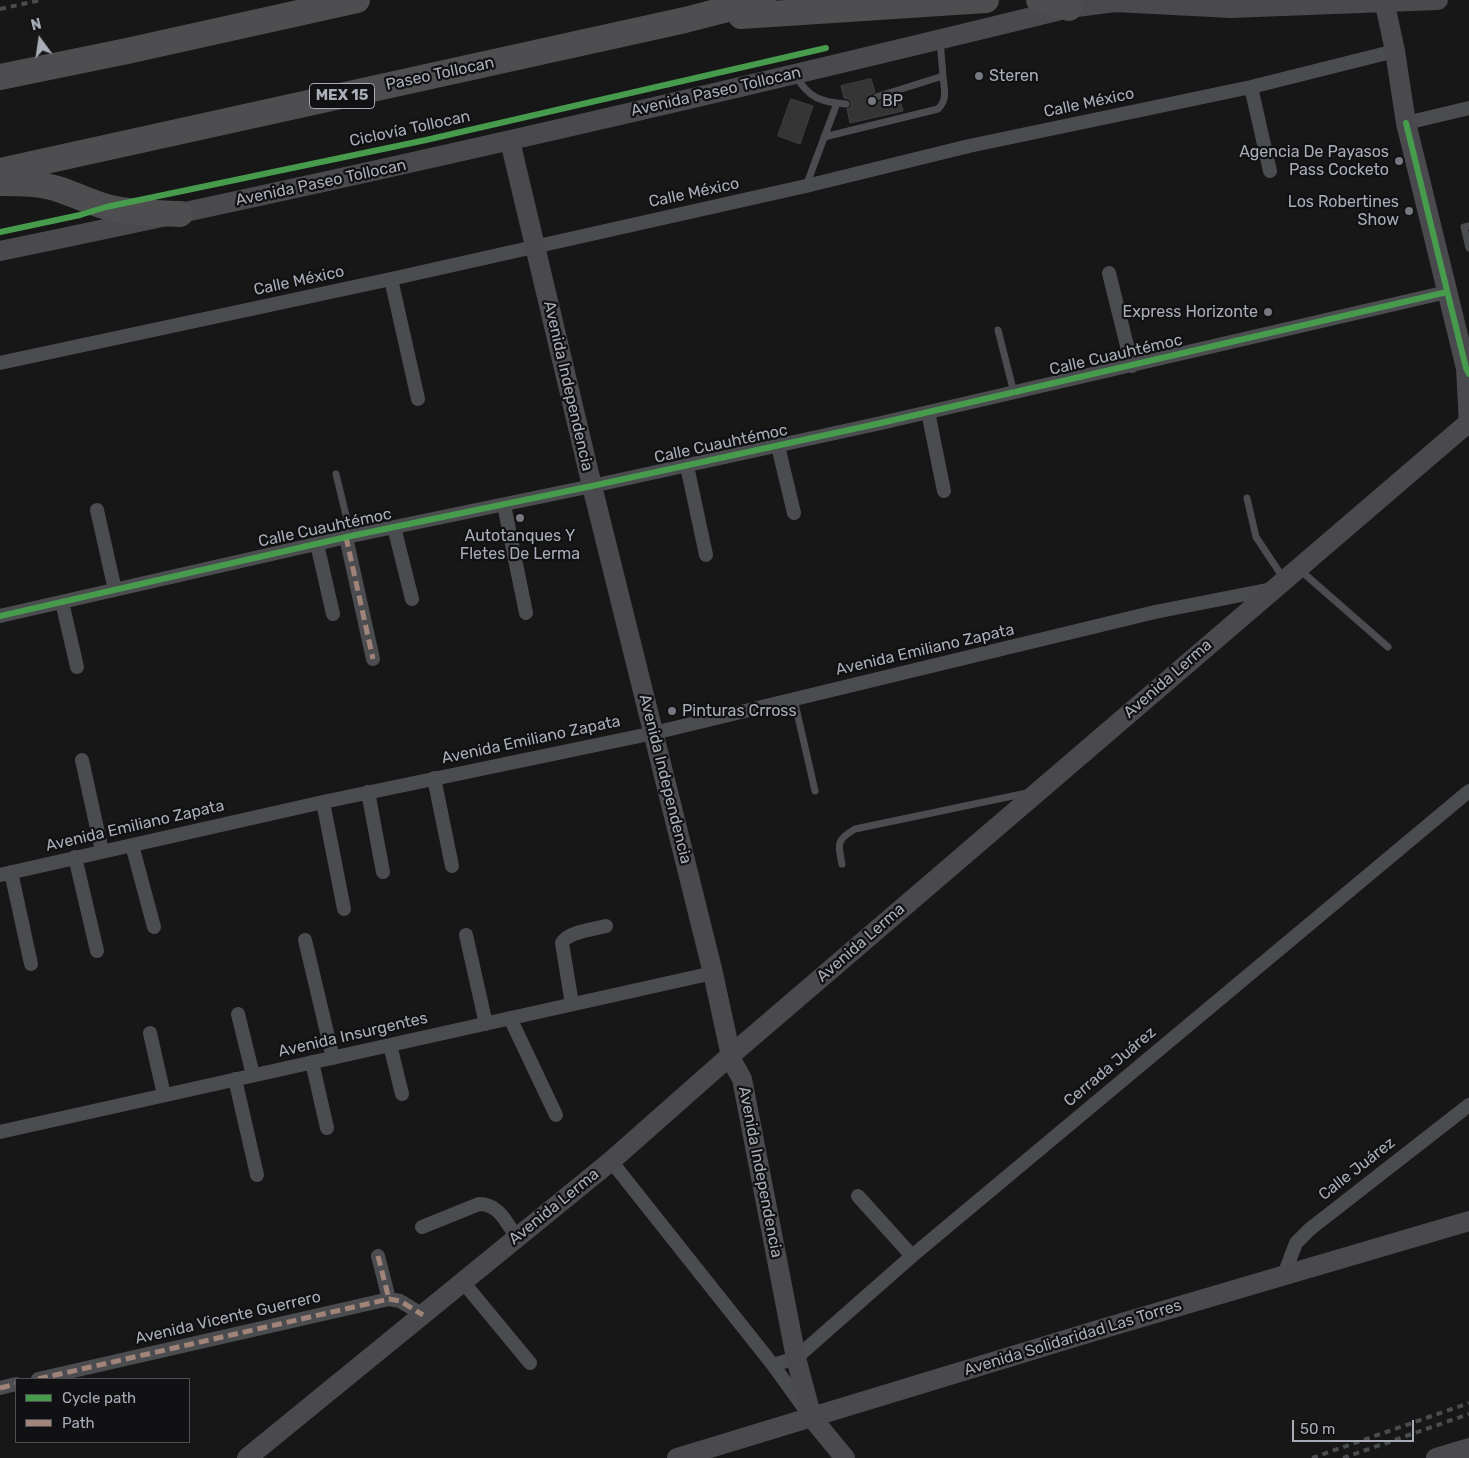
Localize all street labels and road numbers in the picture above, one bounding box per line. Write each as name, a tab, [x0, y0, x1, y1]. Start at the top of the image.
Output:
street label: Paseo Tollocan	[384, 53, 496, 95]
street label: Avenida Paseo Tollocan	[629, 63, 803, 121]
road number: MEX 15	[310, 84, 374, 108]
street label: Calle México	[1042, 84, 1136, 122]
street label: Ciclovía Tollocan	[348, 107, 472, 151]
street label: Avenida Paseo Tollocan	[234, 156, 408, 210]
street label: Calle México	[647, 174, 741, 212]
street label: Calle México	[252, 262, 346, 300]
street label: Avenida Independencia	[539, 299, 597, 473]
street label: Calle Cuauhtémoc	[1048, 330, 1184, 380]
street label: Calle Cuauhtémoc	[652, 420, 790, 468]
street label: Calle Cuauhtémoc	[256, 504, 394, 552]
street label: Avenida Emiliano Zapata	[834, 620, 1016, 680]
street label: Avenida Lerma	[1120, 635, 1216, 723]
street label: Avenida Independencia	[635, 692, 695, 866]
street label: Avenida Emiliano Zapata	[440, 712, 622, 768]
street label: Avenida Emiliano Zapata	[44, 796, 226, 856]
street label: Avenida Lerma	[813, 899, 909, 987]
street label: Avenida Insurgentes	[276, 1008, 430, 1062]
street label: Cerrada Juárez	[1060, 1023, 1160, 1111]
street label: Avenida Independencia	[734, 1085, 786, 1259]
street label: Calle Juárez	[1315, 1133, 1399, 1205]
street label: Avenida Lerma	[505, 1165, 603, 1249]
street label: Avenida Vicente Guerrero	[133, 1287, 323, 1349]
street label: Avenida Solidaridad Las Torres	[962, 1296, 1184, 1380]

